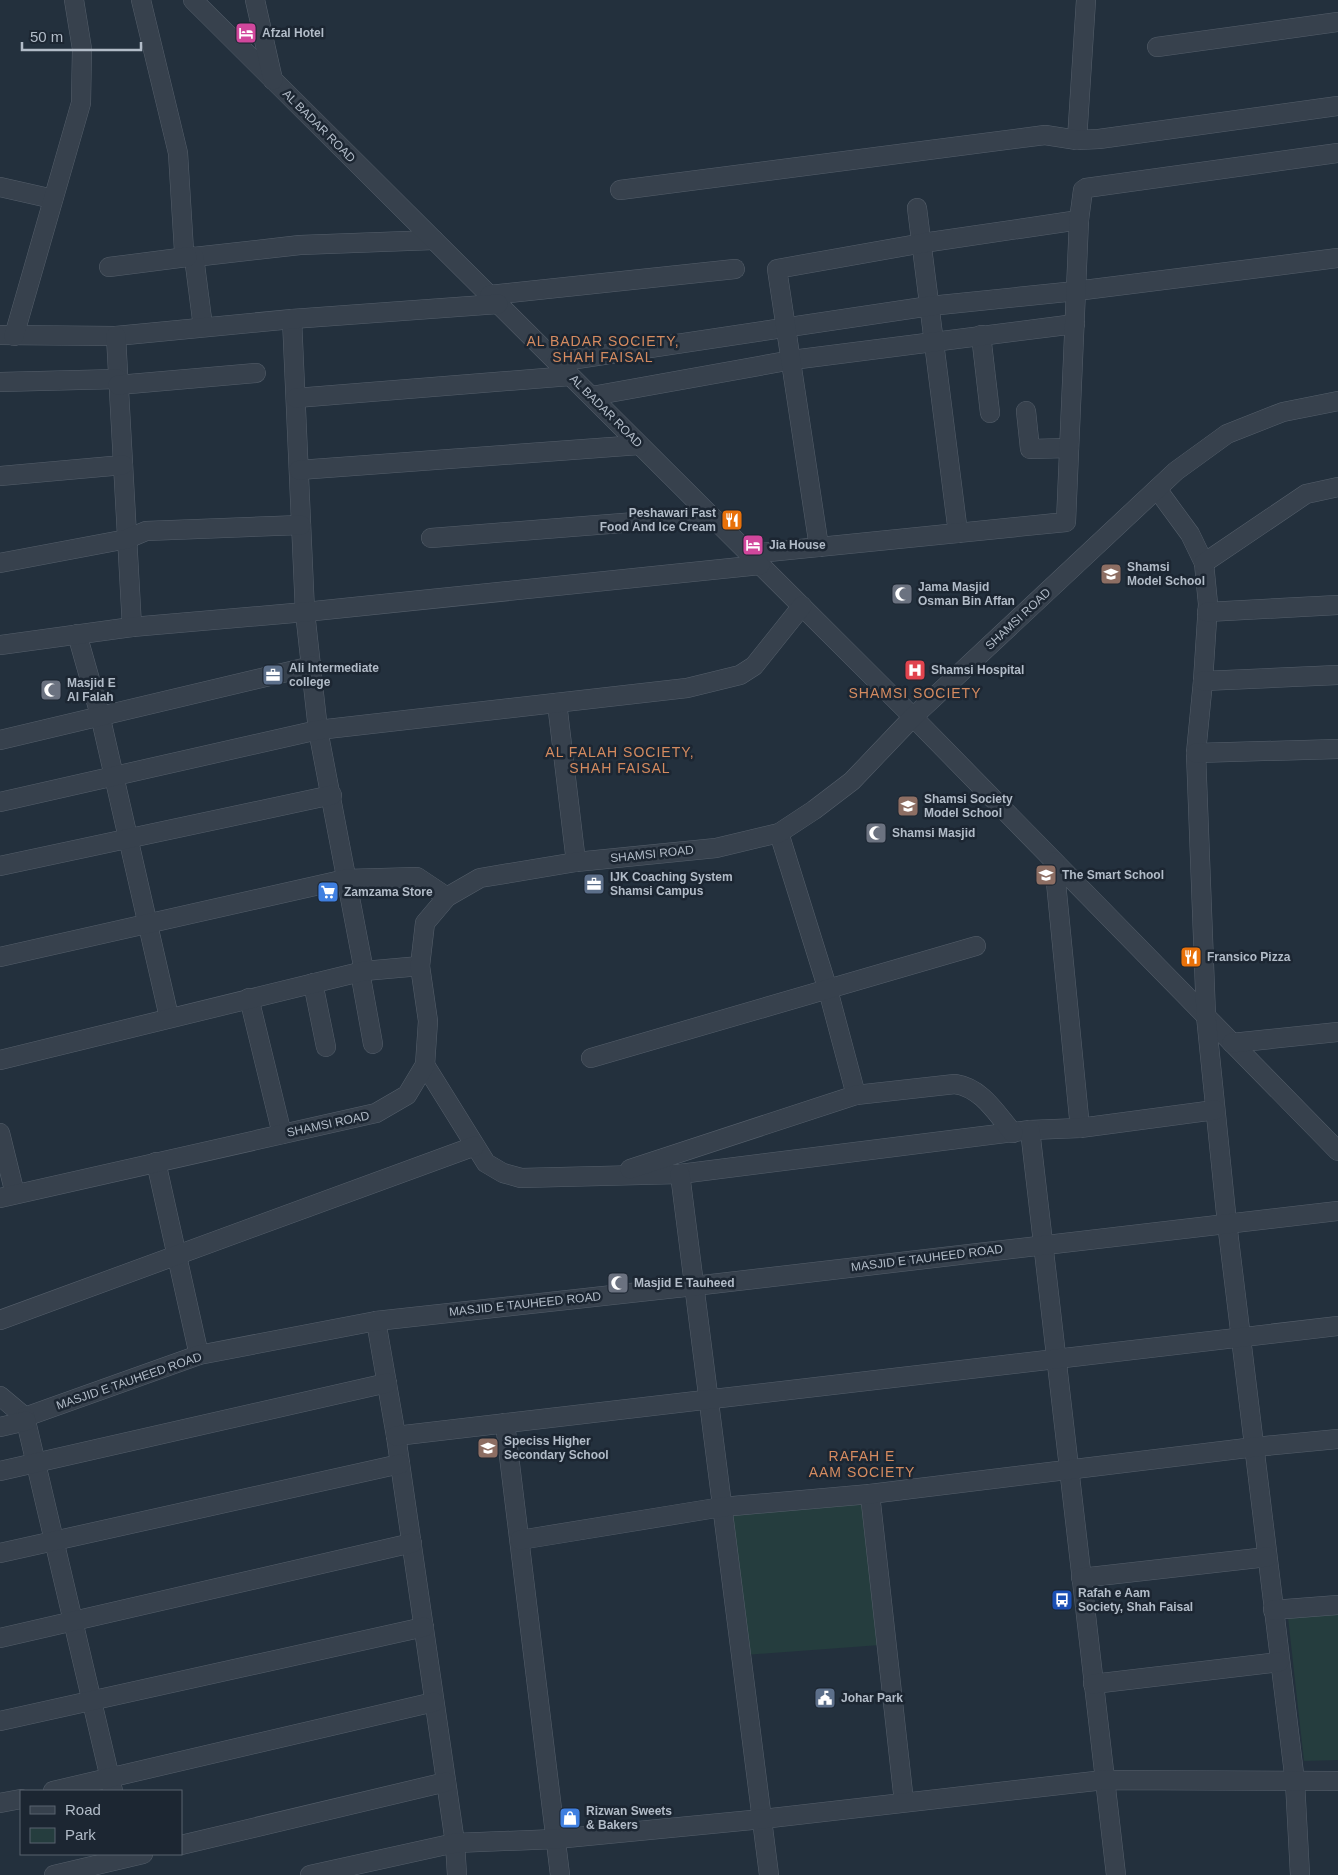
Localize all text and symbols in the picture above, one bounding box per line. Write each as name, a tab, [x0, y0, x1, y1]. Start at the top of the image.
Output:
scale bar	[22, 20, 141, 52]
hotel icon: Afzal Hotel	[234, 21, 258, 45]
place label: Afzal Hotel	[262, 26, 324, 40]
text: 50 m	[30, 28, 63, 45]
street label: AL BADAR ROAD	[280, 87, 358, 165]
district label: AL BADAR SOCIETY, SHAH FAISAL	[526, 333, 680, 365]
street label: AL BADAR ROAD	[567, 372, 645, 450]
place label: Peshawari Fast Food And Ice Cream	[600, 506, 716, 534]
restaurant icon: Peshawari Fast Food And Ice Cream	[720, 508, 744, 532]
hotel icon: Jia House	[741, 533, 765, 557]
place label: Jia House	[769, 538, 826, 552]
place label: Shamsi Model School	[1127, 560, 1205, 588]
school or university icon: Shamsi Model School	[1099, 562, 1123, 586]
place label: Jama Masjid Osman Bin Affan	[918, 580, 1015, 608]
mosque icon: Jama Masjid Osman Bin Affan	[890, 582, 914, 606]
street label: SHAMSI ROAD	[983, 585, 1054, 653]
hospital icon: Shamsi Hospital	[903, 658, 927, 682]
place label: Ali Intermediate college	[289, 661, 379, 689]
office icon: Ali Intermediate college	[261, 663, 285, 687]
place label: Shamsi Hospital	[931, 663, 1024, 677]
place label: Masjid E Al Falah	[67, 676, 116, 704]
mosque icon: Masjid E Al Falah	[39, 678, 63, 702]
district label: SHAMSI SOCIETY	[848, 685, 982, 701]
district label: AL FALAH SOCIETY, SHAH FAISAL	[545, 744, 695, 776]
place label: Shamsi Society Model School	[924, 792, 1013, 820]
school or university icon: Shamsi Society Model School	[896, 794, 920, 818]
mosque icon: Shamsi Masjid	[864, 821, 888, 845]
place label: Shamsi Masjid	[892, 826, 975, 840]
street label: SHAMSI ROAD	[609, 843, 695, 865]
school or university icon: The Smart School	[1034, 863, 1058, 887]
place label: The Smart School	[1062, 868, 1164, 882]
place label: IJK Coaching System Shamsi Campus	[610, 870, 733, 898]
office icon: IJK Coaching System Shamsi Campus	[582, 872, 606, 896]
supermarket icon: Zamzama Store	[316, 880, 340, 904]
place label: Zamzama Store	[344, 885, 433, 899]
restaurant icon: Fransico Pizza	[1179, 945, 1203, 969]
place label: Fransico Pizza	[1207, 950, 1291, 964]
street label: SHAMSI ROAD	[285, 1108, 371, 1140]
street label: MASJID E TAUHEED ROAD	[850, 1242, 1004, 1274]
mosque icon: Masjid E Tauheed	[606, 1271, 630, 1295]
place label: Masjid E Tauheed	[634, 1276, 734, 1290]
street label: MASJID E TAUHEED ROAD	[448, 1289, 602, 1319]
street label: MASJID E TAUHEED ROAD	[54, 1349, 204, 1413]
place label: Speciss Higher Secondary School	[504, 1434, 609, 1462]
school or university icon: Speciss Higher Secondary School	[476, 1436, 500, 1460]
district label: RAFAH E AAM SOCIETY	[809, 1448, 915, 1480]
place label: Rafah e Aam Society, Shah Faisal	[1078, 1586, 1193, 1614]
bus stop icon: Rafah e Aam Society, Shah Faisal	[1050, 1588, 1074, 1612]
public building icon: Johar Park	[813, 1686, 837, 1710]
place label: Johar Park	[841, 1691, 903, 1705]
legend	[20, 1790, 182, 1855]
text: Road	[65, 1801, 101, 1818]
place label: Rizwan Sweets & Bakers	[586, 1804, 672, 1832]
shop icon: Rizwan Sweets & Bakers	[558, 1806, 582, 1830]
text: Park	[65, 1826, 96, 1843]

